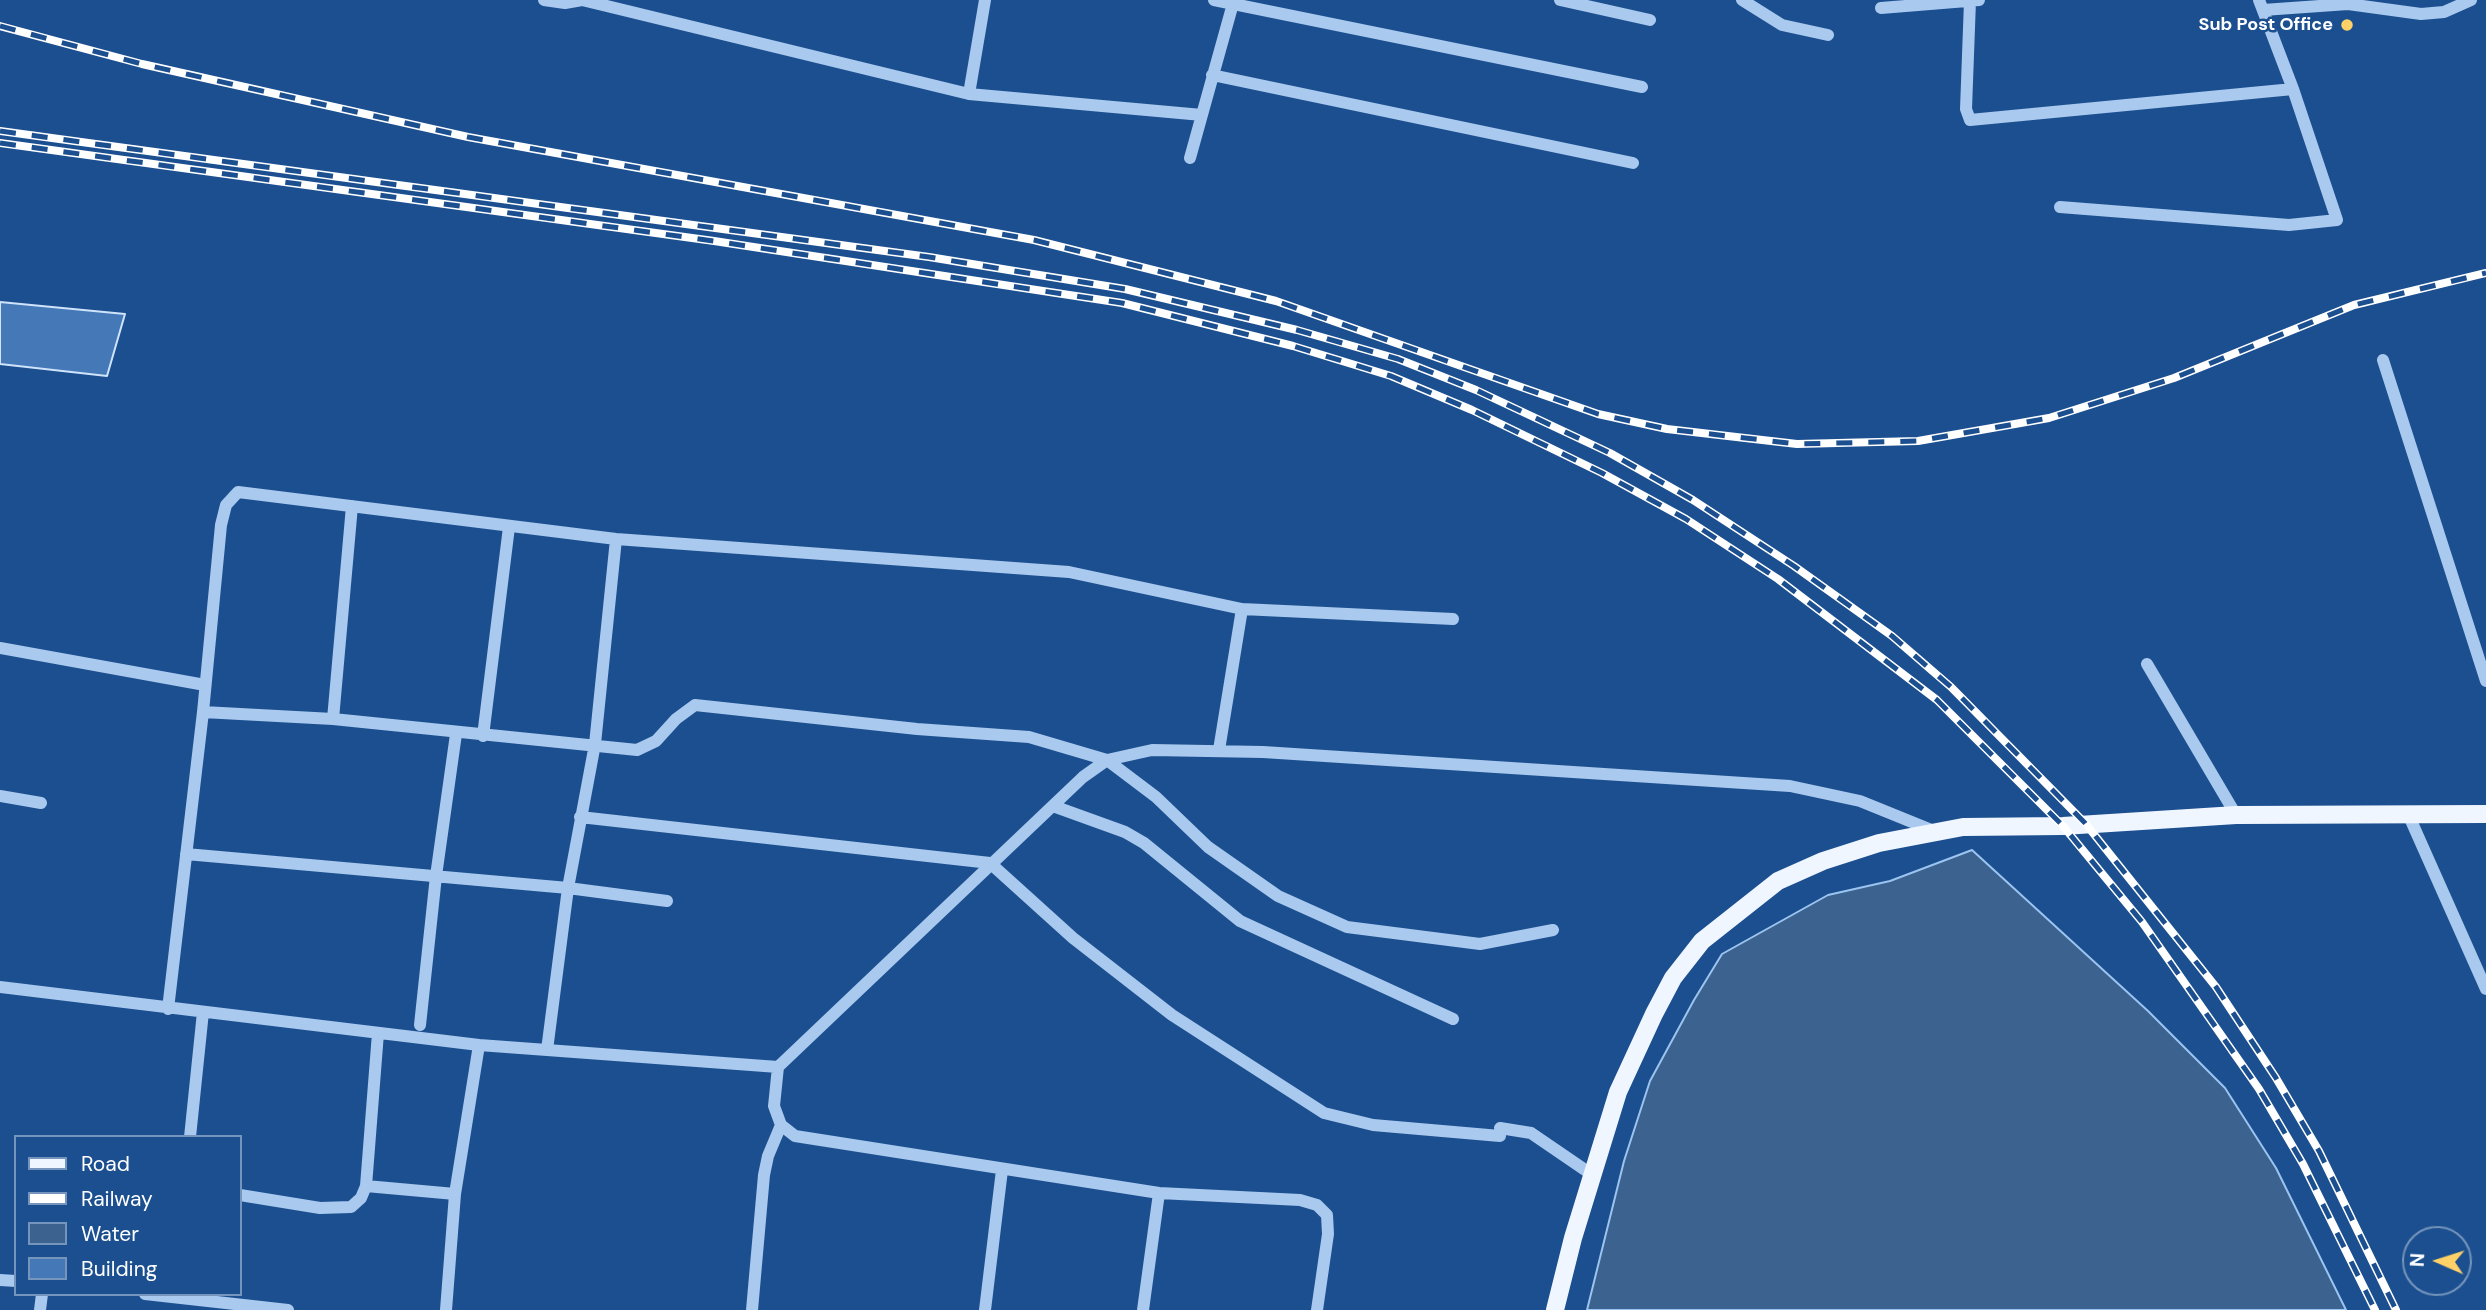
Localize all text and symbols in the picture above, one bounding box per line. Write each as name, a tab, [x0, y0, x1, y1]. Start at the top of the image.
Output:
place label: Sub Post Office	[2199, 14, 2333, 36]
marker: Sub Post Office	[2339, 17, 2355, 33]
legend	[14, 1135, 242, 1296]
text: Road	[81, 1150, 130, 1178]
text: Railway	[81, 1185, 153, 1213]
text: Water	[81, 1220, 139, 1248]
north arrow	[2402, 1226, 2472, 1296]
text: N	[2405, 1252, 2430, 1268]
text: Building	[81, 1255, 157, 1283]

